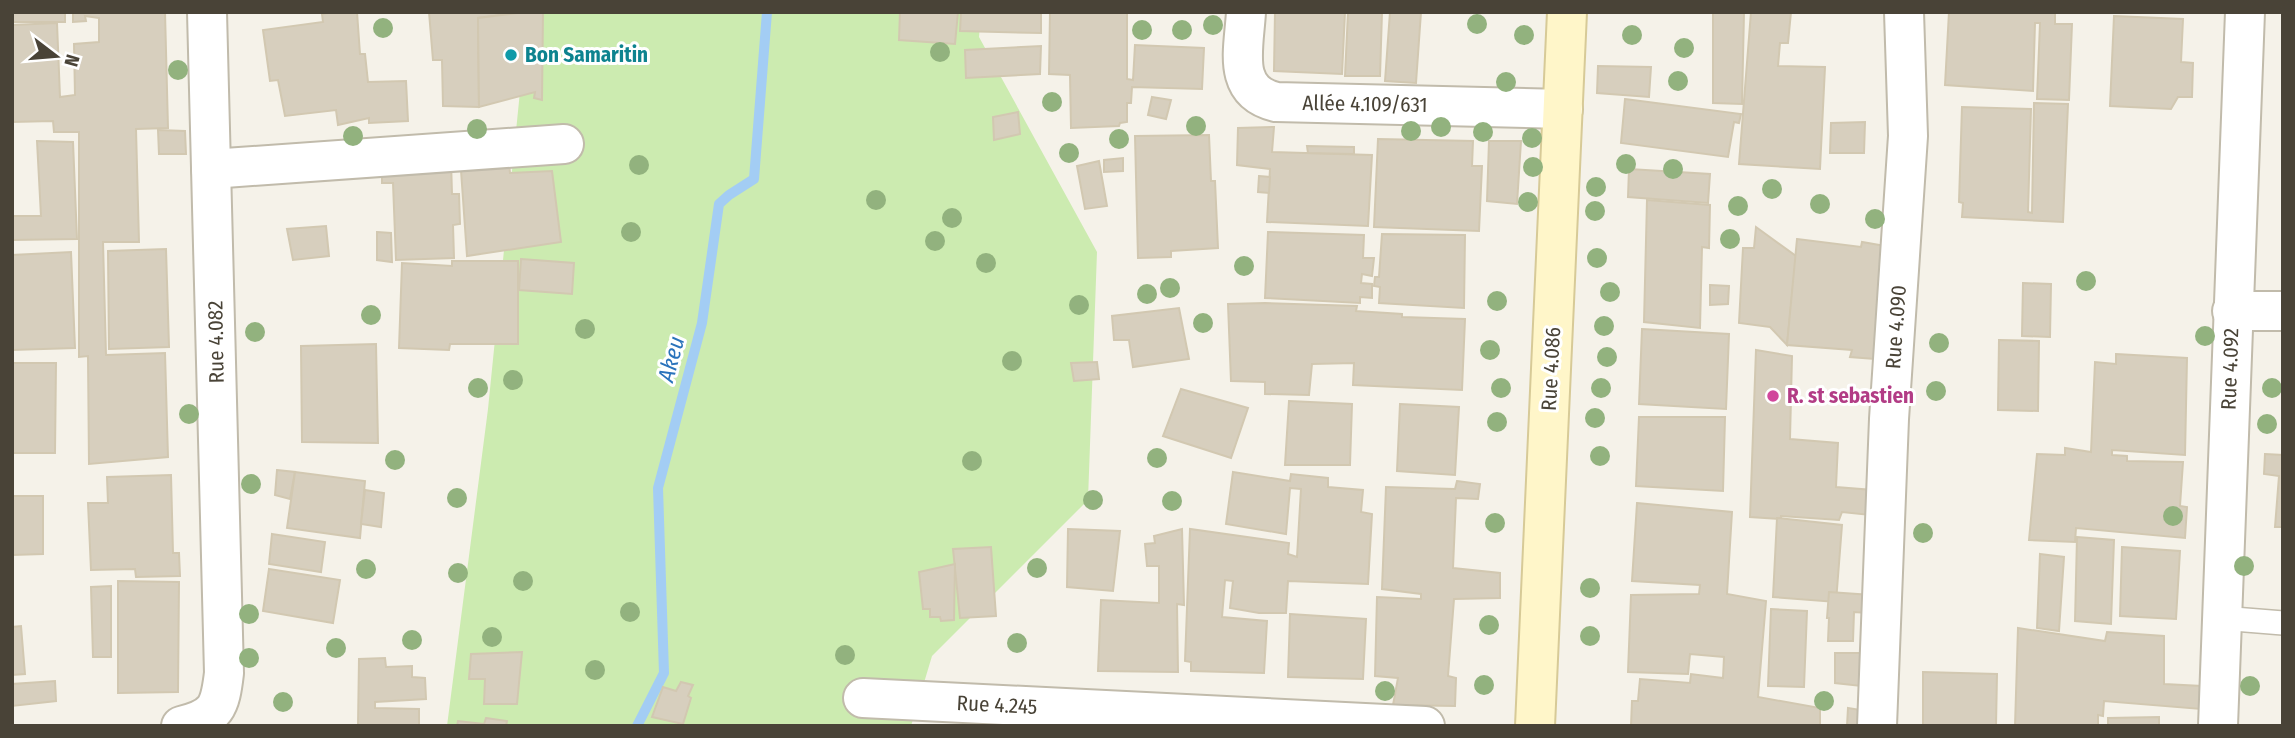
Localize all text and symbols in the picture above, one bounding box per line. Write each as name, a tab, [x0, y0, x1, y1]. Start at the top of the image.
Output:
north arrow	[21, 21, 91, 91]
place label: Bon Samaritin	[525, 42, 648, 68]
marker: Bon Samaritin	[503, 47, 519, 63]
text: N	[59, 52, 84, 69]
street label: Allée 4.109/631	[1302, 90, 1428, 118]
street label: Rue 4.090	[1880, 284, 1912, 370]
street label: Rue 4.082	[202, 300, 230, 384]
street label: Rue 4.086	[1536, 326, 1566, 412]
street label: Rue 4.092	[2216, 328, 2244, 410]
water label: Akeu	[651, 333, 690, 386]
place label: R. st sebastien	[1787, 383, 1914, 409]
marker: R. st sebastien	[1765, 388, 1781, 404]
street label: Rue 4.245	[956, 690, 1038, 720]

